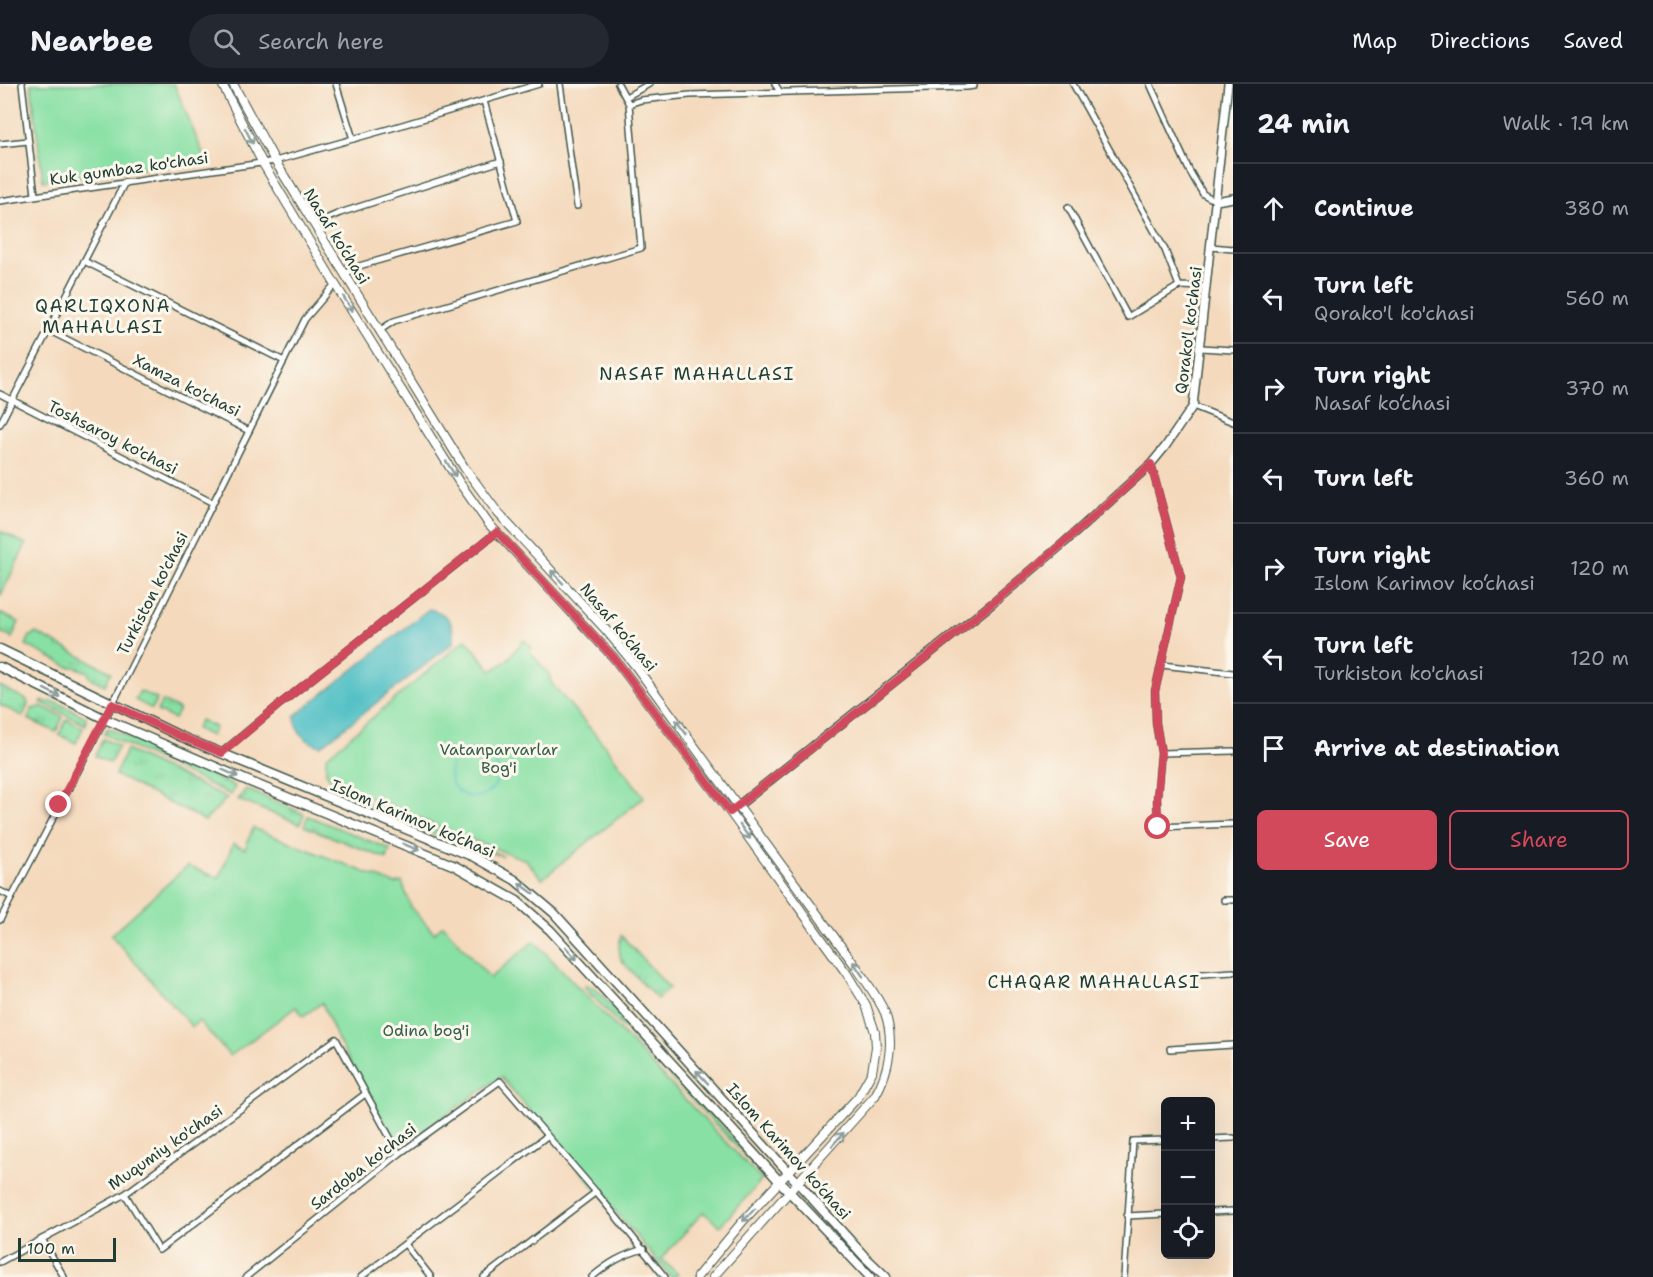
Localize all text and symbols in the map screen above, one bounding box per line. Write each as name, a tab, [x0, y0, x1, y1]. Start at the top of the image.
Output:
search box	[189, 14, 609, 68]
text: Nearbee	[30, 22, 153, 60]
icon: search	[210, 25, 243, 58]
text: Search here	[258, 27, 384, 56]
text: Map	[1352, 27, 1397, 55]
text: Directions	[1430, 27, 1530, 55]
text: Saved	[1563, 27, 1623, 55]
text: 24 min	[1257, 106, 1350, 141]
text: Walk · 1.9 km	[1503, 110, 1629, 136]
one-way arrow	[243, 127, 255, 145]
street label: Kuk gumbaz ko'chasi	[48, 147, 210, 190]
street label: Nasaf ko‘chasi	[299, 184, 374, 288]
icon: ahead	[1257, 192, 1290, 225]
text: Continue	[1314, 194, 1414, 223]
text: 380 m	[1564, 195, 1629, 221]
street label: Qorako'l ko'chasi	[1170, 265, 1207, 395]
text: Turn left	[1314, 271, 1413, 300]
icon: left	[1257, 282, 1290, 315]
text: 560 m	[1566, 285, 1629, 311]
district label: QARLIQXONA MAHALLASI	[35, 294, 171, 339]
one-way arrow	[342, 295, 354, 312]
text: Qorako'l ko'chasi	[1314, 300, 1475, 326]
street label: Xamza ko'chasi	[129, 349, 244, 422]
text: Turn right	[1314, 361, 1431, 390]
district label: NASAF MAHALLASI	[599, 362, 795, 386]
icon: right	[1257, 372, 1290, 405]
text: 370 m	[1565, 375, 1629, 401]
text: Nasaf ko‘chasi	[1314, 390, 1451, 416]
street label: Toshsaroy ko'chasi	[44, 396, 181, 479]
one-way arrow	[445, 460, 457, 477]
icon: left	[1257, 462, 1290, 495]
text: Turn left	[1314, 464, 1413, 493]
text: 360 m	[1564, 465, 1629, 491]
street label: Turkiston ko'chasi	[112, 528, 193, 659]
text: Turn right	[1314, 541, 1431, 570]
icon: right	[1257, 552, 1290, 585]
text: 120 m	[1570, 555, 1629, 581]
one-way arrow	[550, 569, 564, 584]
text: Islom Karimov ko‘chasi	[1314, 570, 1535, 596]
street label: Nasaf ko‘chasi	[575, 579, 662, 676]
text: Turn left	[1314, 631, 1413, 660]
icon: left	[1257, 642, 1290, 675]
text: 120 m	[1570, 645, 1629, 671]
text: Turkiston ko'chasi	[1314, 660, 1484, 686]
one-way arrow	[43, 688, 61, 699]
one-way arrow	[675, 719, 688, 735]
icon: arrive	[1257, 732, 1290, 765]
text: Arrive at destination	[1314, 734, 1560, 763]
park label: Vatanparvarlar Bog'i	[440, 739, 558, 778]
one-way arrow	[220, 768, 239, 779]
street label: Islom Karimov ko‘chasi	[327, 774, 498, 863]
route end	[45, 791, 71, 817]
button: Save	[1257, 810, 1437, 870]
button: Share	[1449, 810, 1629, 870]
route start	[1144, 813, 1170, 839]
one-way arrow	[739, 824, 751, 840]
one-way arrow	[401, 842, 419, 853]
one-way arrow	[519, 882, 535, 895]
one-way arrow	[564, 946, 578, 961]
one-way arrow	[851, 961, 864, 978]
district label: CHAQAR MAHALLASI	[987, 970, 1201, 994]
park label: Odina bog'i	[382, 1020, 470, 1041]
one-way arrow	[695, 1070, 709, 1085]
street label: Islom Karimov ko‘chasi	[722, 1079, 856, 1224]
map controls	[1161, 1097, 1215, 1259]
button: +	[1161, 1097, 1215, 1151]
street label: Muqumiy ko'chasi	[104, 1100, 227, 1195]
street label: Sardoba ko'chasi	[306, 1118, 421, 1215]
one-way arrow	[831, 1132, 845, 1147]
button: −	[1161, 1151, 1215, 1205]
button: locate	[1161, 1205, 1215, 1259]
one-way arrow	[742, 1207, 756, 1222]
scale bar	[18, 1235, 116, 1262]
text: 100 m	[27, 1238, 75, 1259]

